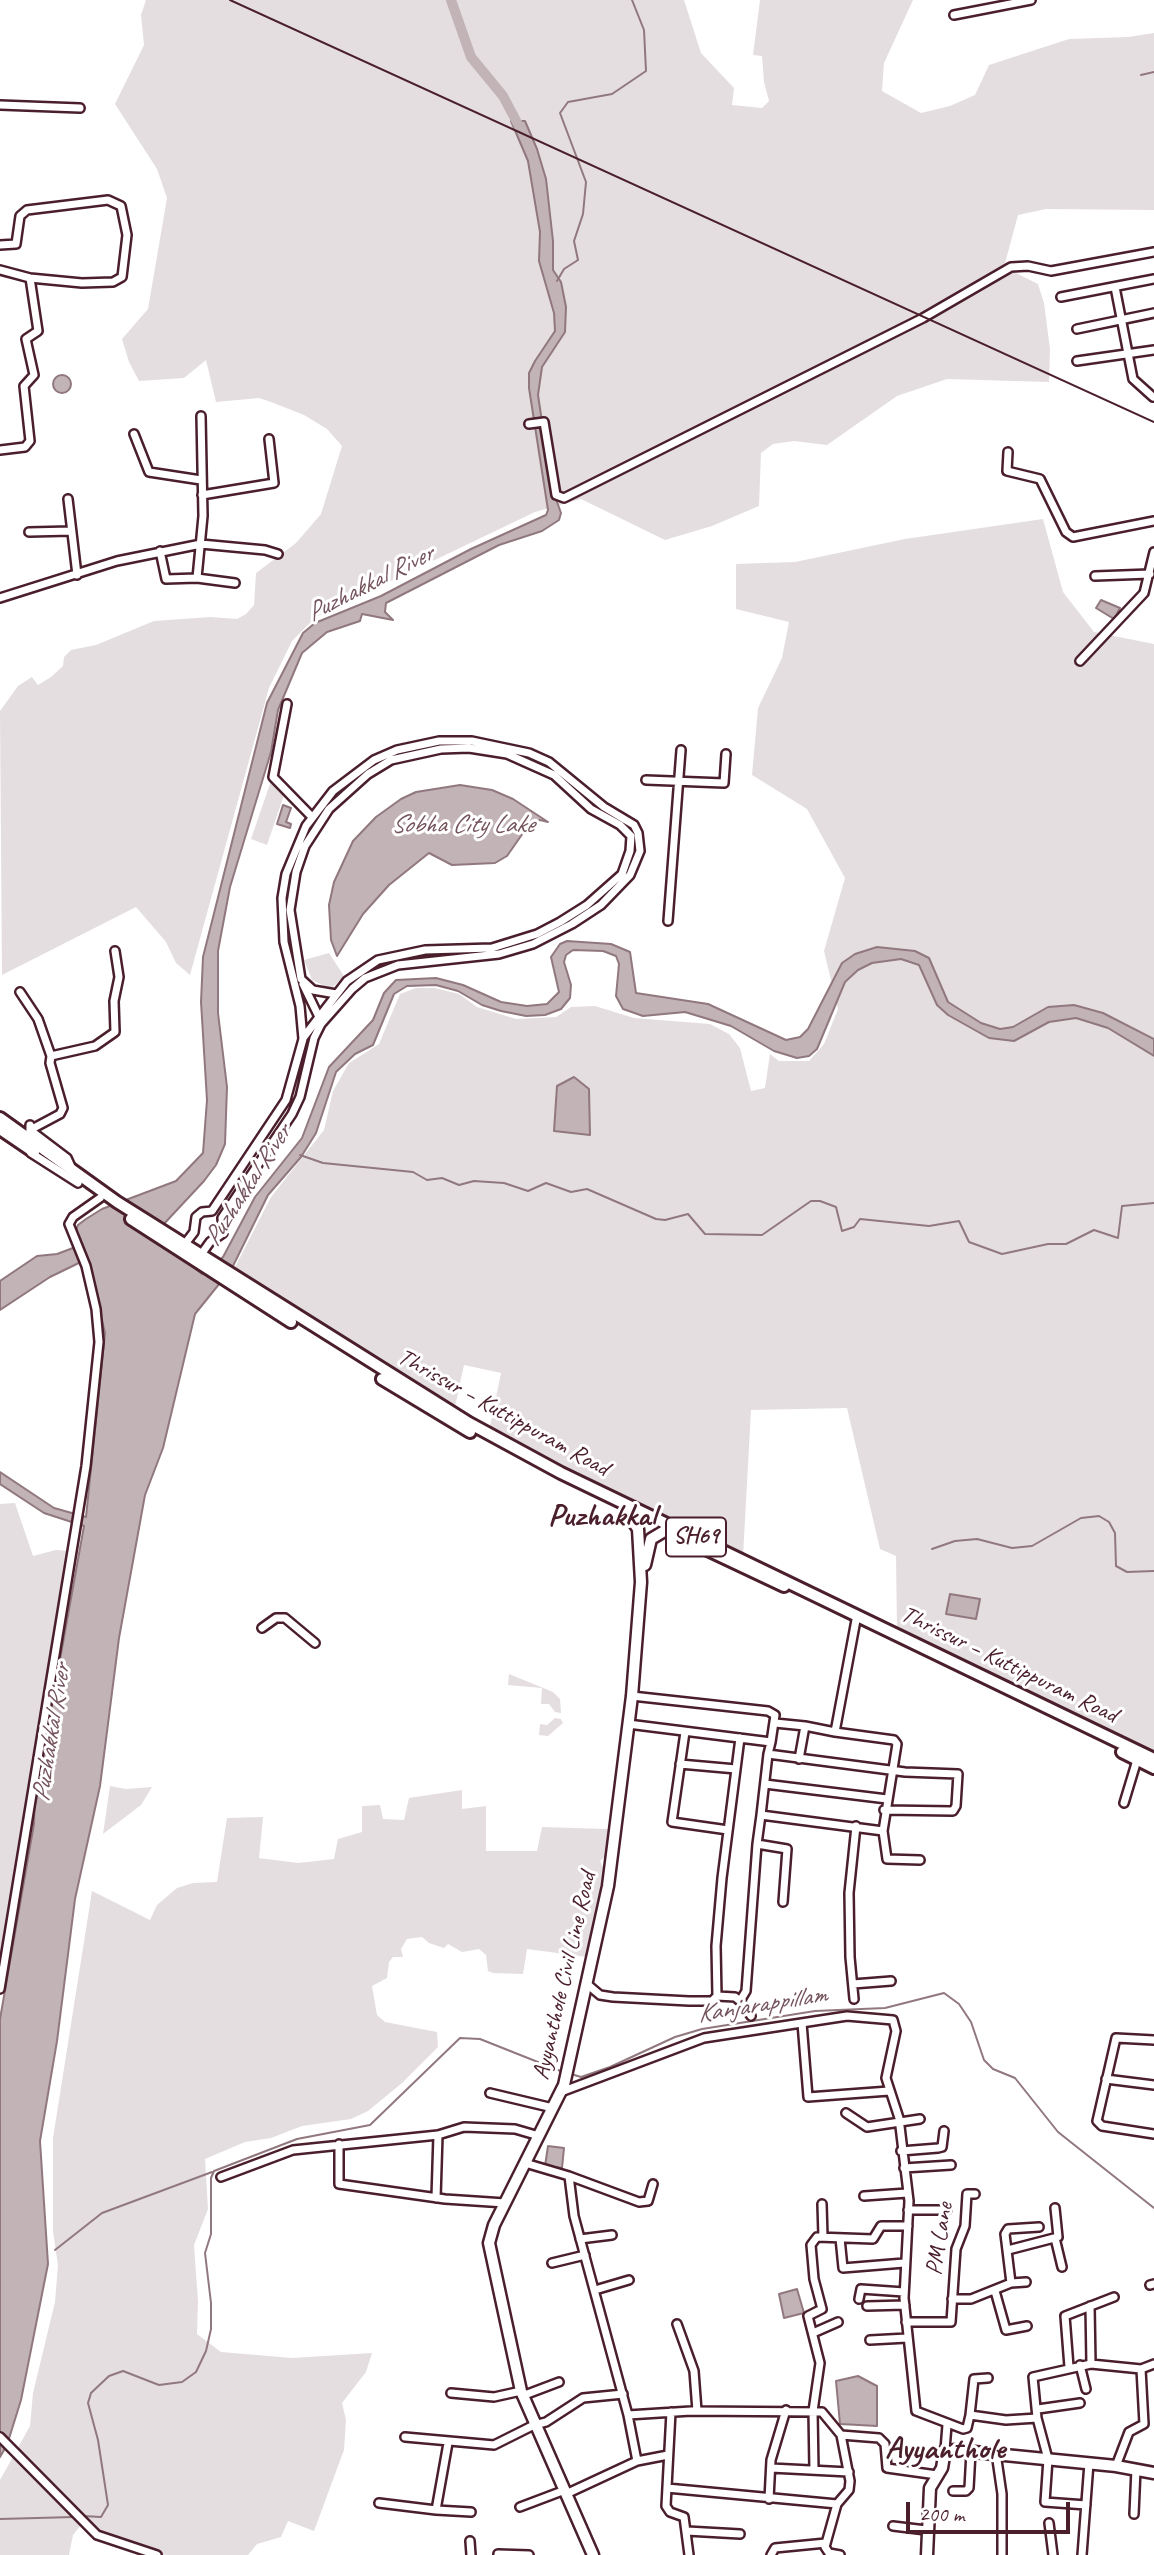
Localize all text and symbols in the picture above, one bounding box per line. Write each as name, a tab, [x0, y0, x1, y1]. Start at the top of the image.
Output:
water label: Puzhakkal River	[301, 539, 439, 629]
water label: Sobha City Lake	[391, 809, 533, 841]
water label: Puzhakkal River	[197, 1120, 299, 1252]
street label: Thrissur – Kuttippuram Road	[392, 1343, 614, 1483]
district label: Puzhakkal	[548, 1498, 656, 1536]
road number: SH69	[666, 1518, 726, 1556]
street label: Thrissur – Kuttippuram Road	[896, 1600, 1122, 1730]
water label: Puzhakkal River	[26, 1662, 78, 1804]
street label: Ayyanthole Civil Line Road	[527, 1869, 603, 2083]
water label: Kanjarappillam	[695, 1979, 829, 2031]
street label: PM Lane	[920, 2201, 960, 2277]
district label: Ayyanthole	[885, 2431, 1005, 2469]
scale bar	[909, 2488, 1074, 2532]
text: 200 m	[919, 2501, 964, 2527]

